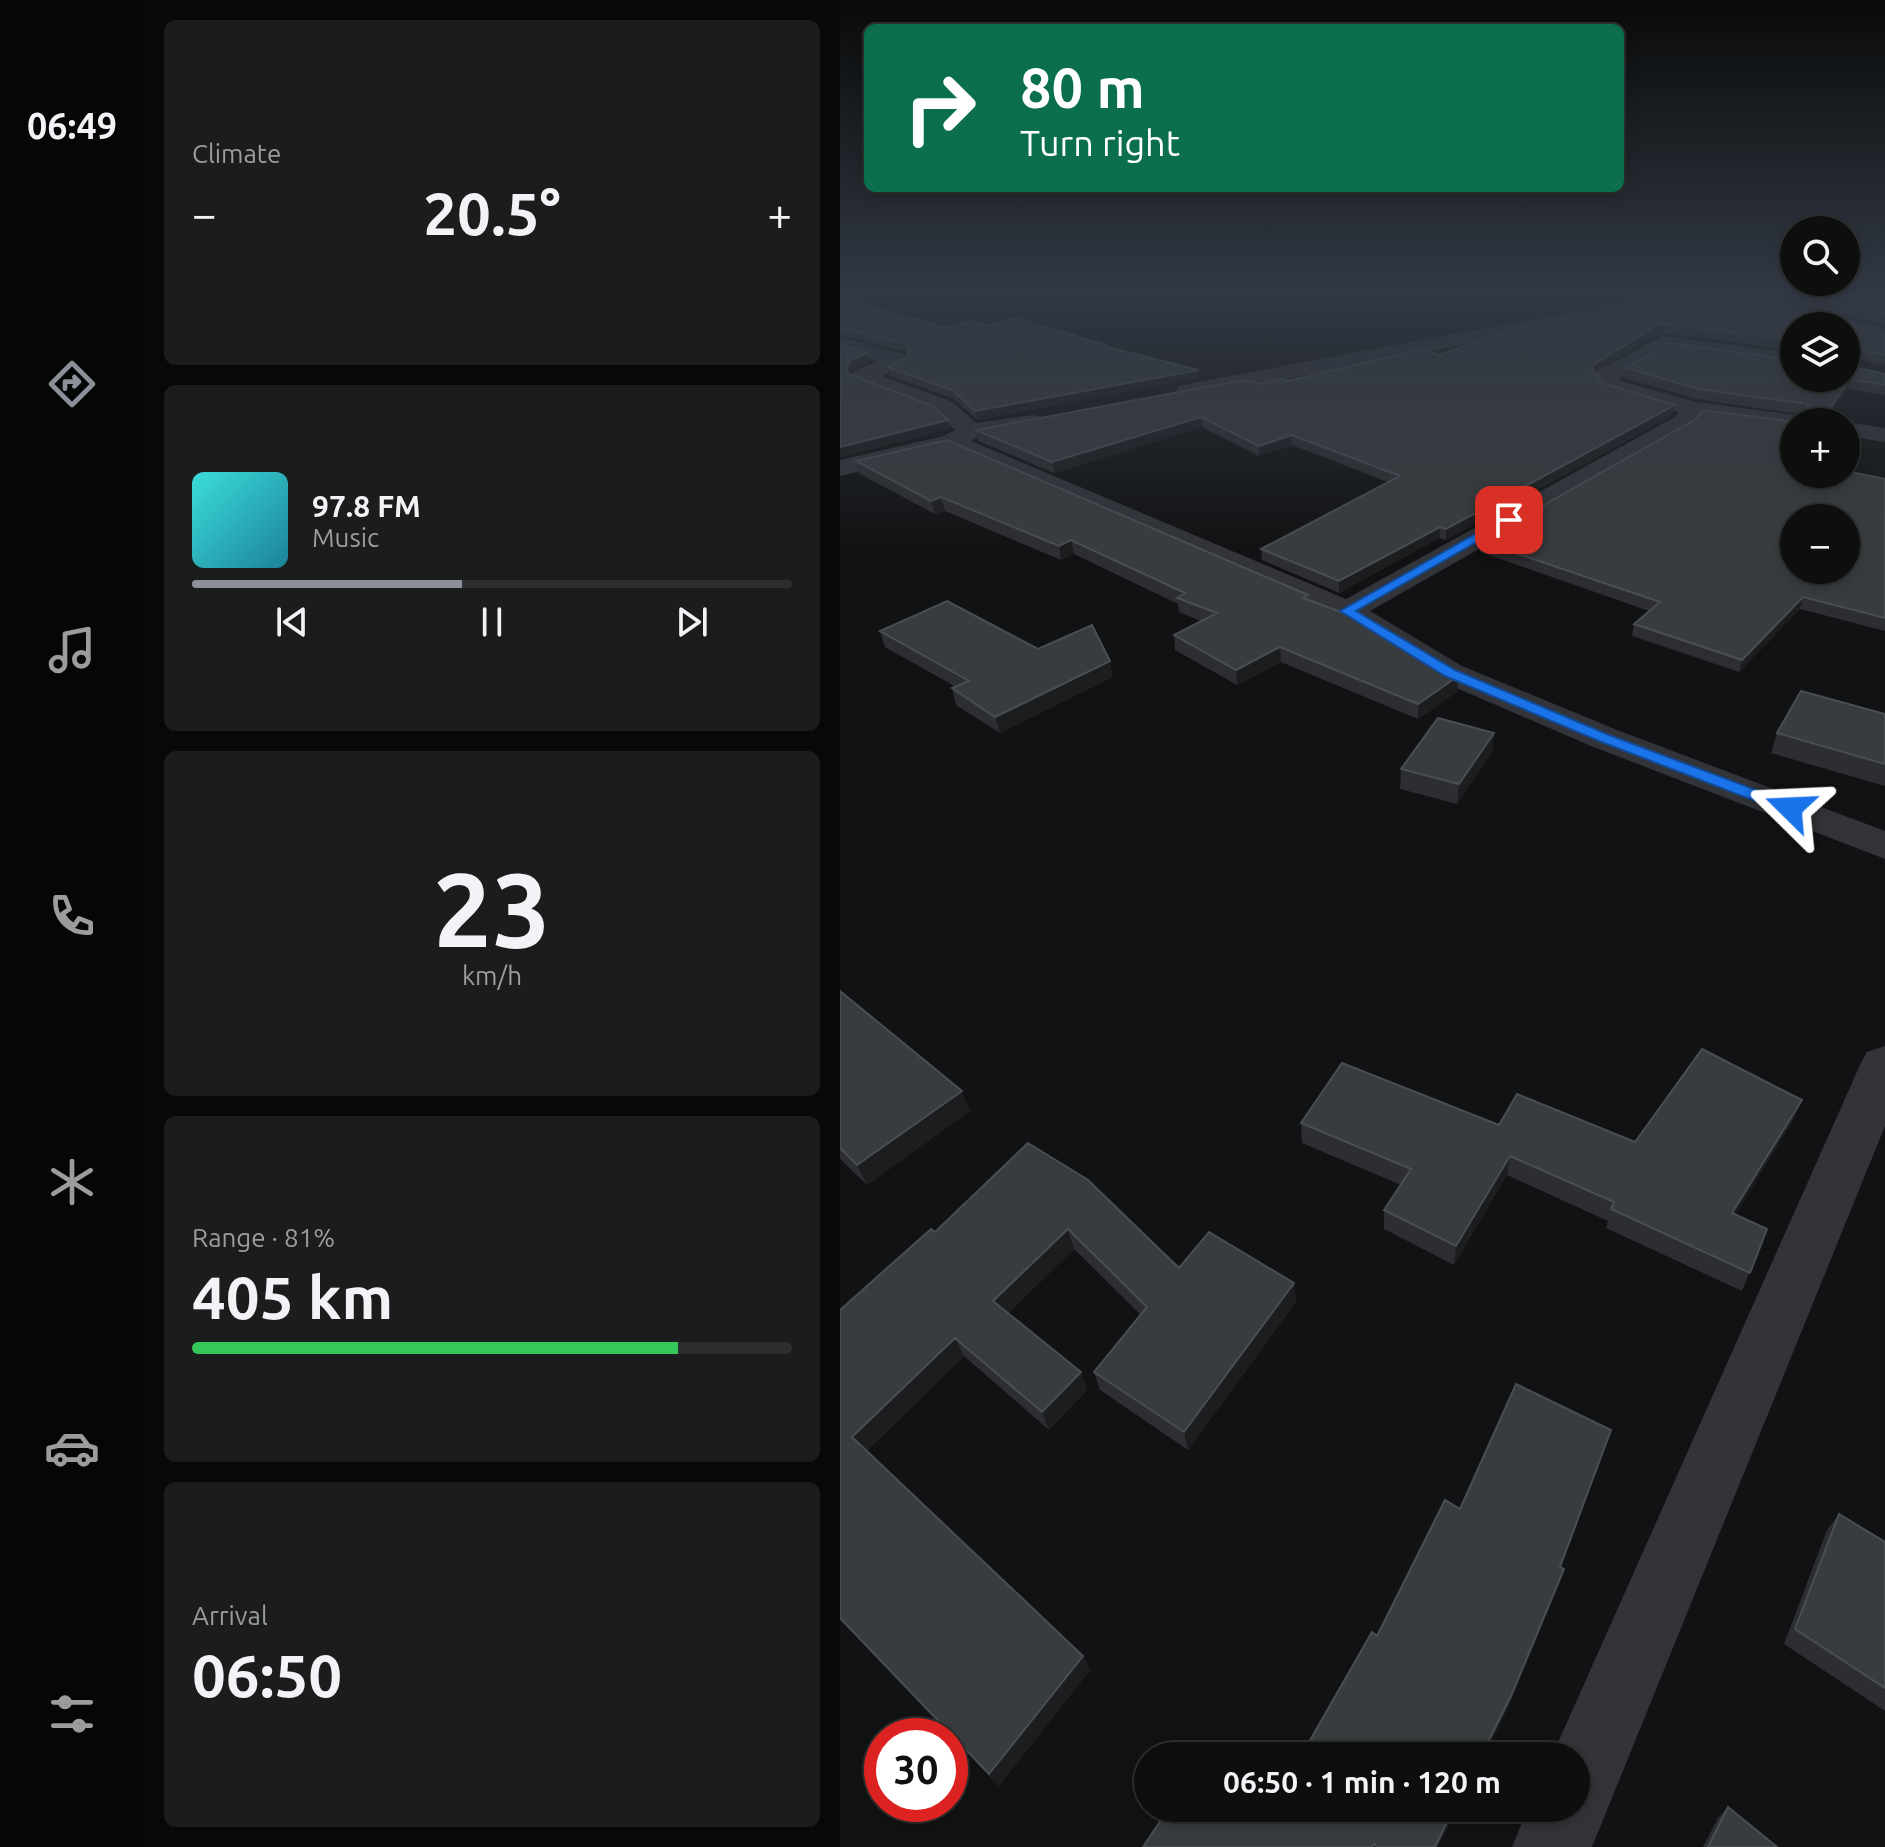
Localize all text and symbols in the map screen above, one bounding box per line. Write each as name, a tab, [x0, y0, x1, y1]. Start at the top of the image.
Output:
icon: right	[888, 56, 992, 160]
text: 80 m	[1020, 56, 1145, 119]
text: 06:49	[27, 105, 117, 146]
text: Turn right	[1020, 122, 1180, 163]
text: Climate	[192, 139, 281, 168]
text: 20.5°	[423, 179, 561, 246]
text: −	[192, 189, 217, 238]
text: +	[767, 189, 792, 238]
map controls	[1780, 216, 1860, 584]
button: search	[1780, 216, 1860, 296]
button: layers	[1780, 312, 1860, 392]
icon: directions	[44, 356, 100, 412]
button: +	[1780, 408, 1860, 488]
pin	[1475, 486, 1543, 554]
text: 97.8 FM	[312, 489, 421, 523]
icon: arrive	[1487, 498, 1531, 542]
button: −	[1780, 504, 1860, 584]
text: Music	[312, 523, 379, 552]
icon: previous	[270, 600, 314, 644]
icon: pause	[470, 600, 514, 644]
icon: next	[670, 600, 714, 644]
icon: music	[44, 622, 100, 678]
position arrow	[1748, 766, 1832, 850]
text: 23	[433, 850, 551, 967]
icon: phone	[44, 888, 100, 944]
text: km/h	[462, 961, 522, 990]
icon: climate	[44, 1154, 100, 1210]
text: Range · 81%	[192, 1223, 335, 1252]
text: 405 km	[192, 1263, 393, 1330]
icon: car	[44, 1420, 100, 1476]
text: Arrival	[192, 1601, 268, 1630]
text: 06:50	[192, 1641, 342, 1708]
icon: filters	[44, 1686, 100, 1742]
speed limit sign: 30	[864, 1718, 968, 1822]
text: 06:50 · 1 min · 120 m	[1223, 1765, 1501, 1799]

